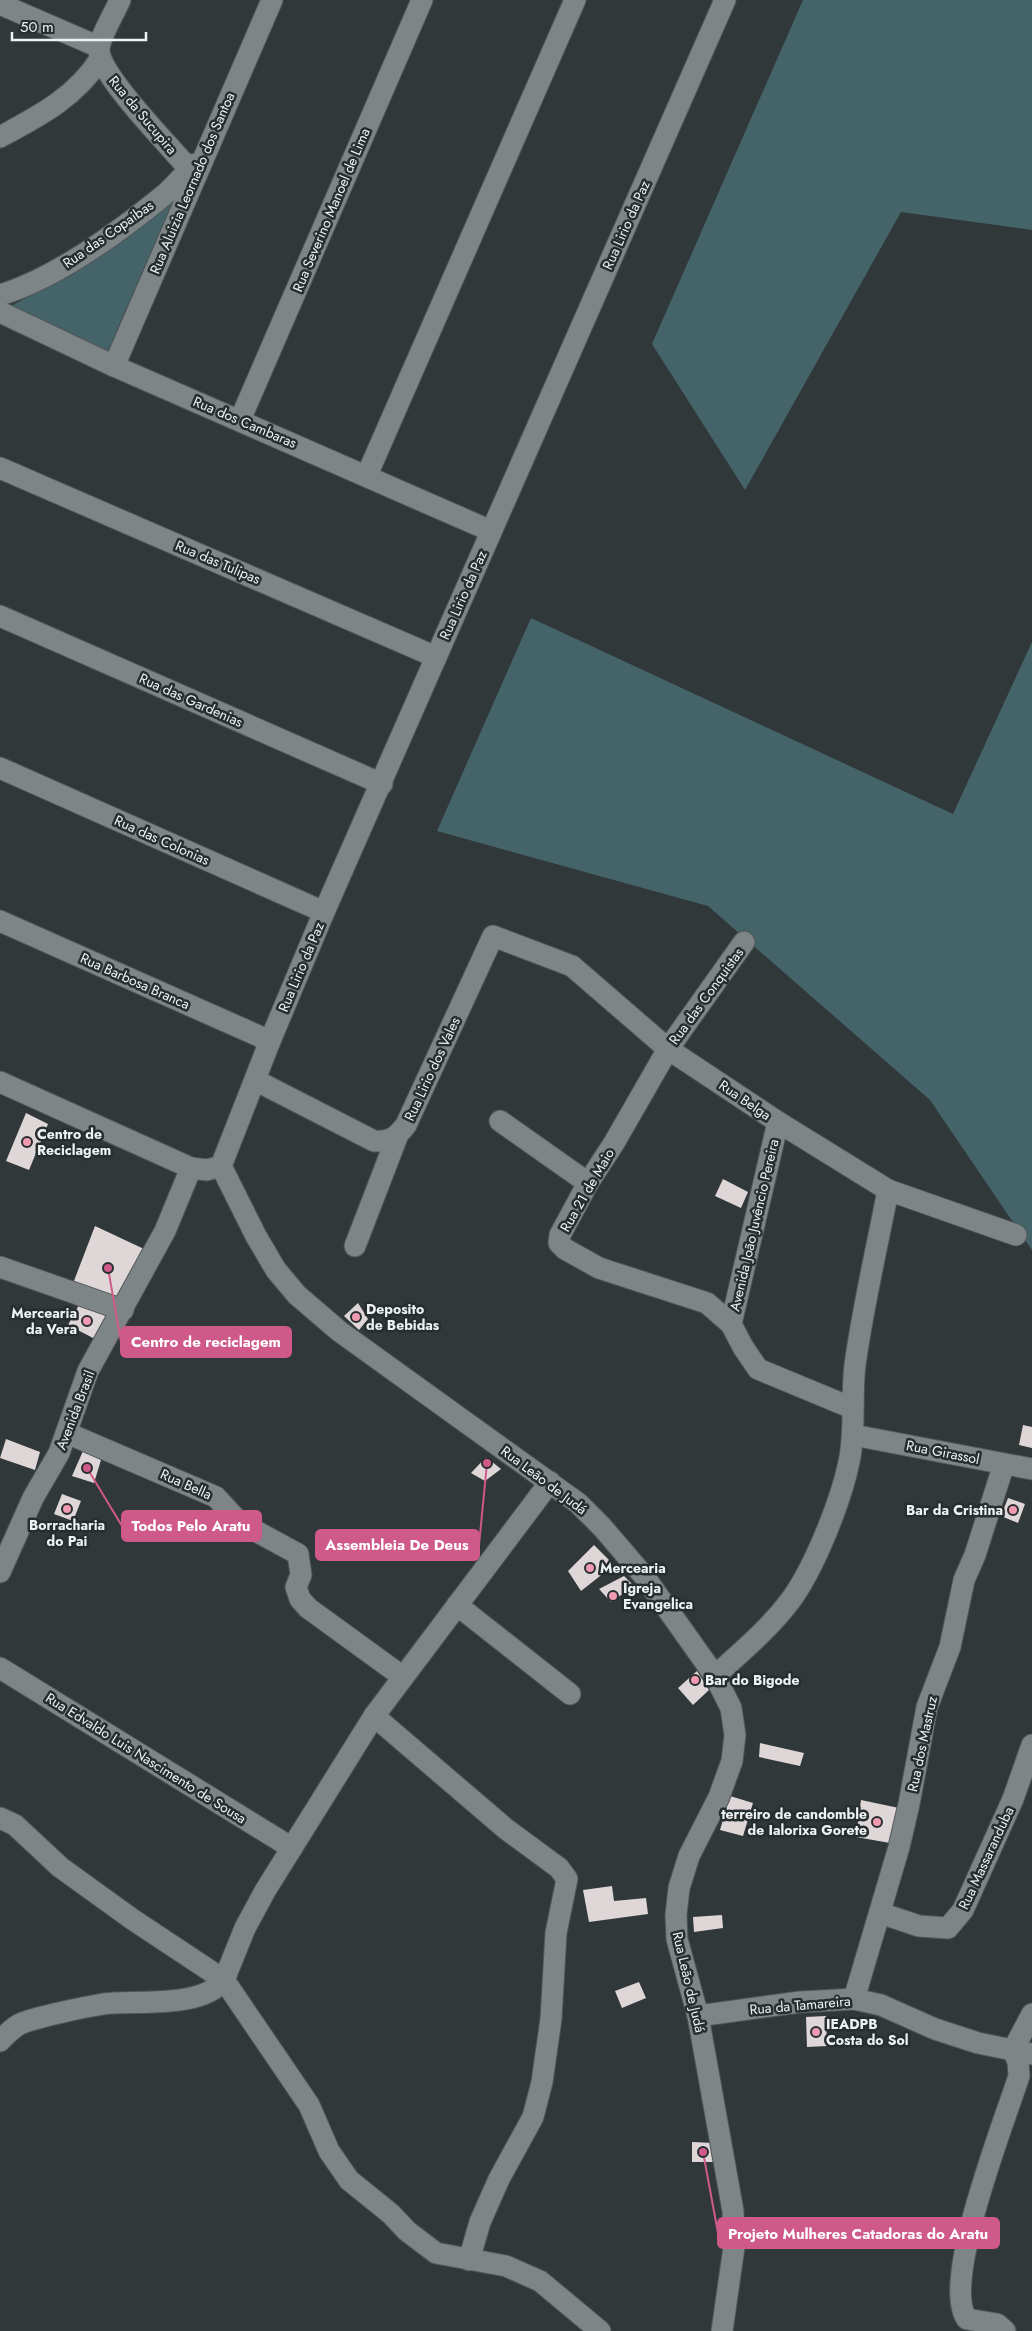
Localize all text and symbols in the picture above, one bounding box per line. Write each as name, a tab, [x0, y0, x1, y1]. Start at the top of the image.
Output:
scale bar	[12, 10, 146, 42]
text: 50 m	[20, 16, 54, 38]
street label: Rua da Sucupira	[104, 71, 182, 159]
street label: Rua Aluizia Leornado dos Santoa	[145, 89, 239, 277]
street label: Rua Severino Manoel de Lima	[287, 125, 375, 295]
street label: Rua Lirio da Paz	[597, 177, 655, 273]
street label: Rua das Copaibas	[59, 195, 158, 273]
street label: Rua dos Cambaras	[190, 391, 300, 453]
street label: Rua das Tulipas	[172, 535, 264, 589]
street label: Rua Lirio da Paz	[434, 547, 492, 643]
street label: Rua das Gardenias	[136, 668, 246, 732]
street label: Rua das Colonias	[111, 810, 213, 870]
street label: Rua Lirio da Paz	[273, 919, 329, 1015]
street label: Rua das Conquistas	[664, 943, 748, 1049]
street label: Rua Barbosa Branca	[77, 948, 193, 1014]
street label: Rua Lirio dos Vales	[399, 1013, 465, 1124]
street label: Rua Belga	[715, 1075, 775, 1125]
place label: Centro de Reciclagem	[37, 1124, 111, 1160]
marker: Centro de Reciclagem	[21, 1136, 33, 1148]
street label: Avenida João Juvêncio Pereira	[724, 1137, 784, 1313]
street label: Rua 21 de Maio	[555, 1144, 619, 1235]
place label: Deposito de Bebidas	[366, 1299, 440, 1335]
place label: Mercearia da Vera	[11, 1303, 77, 1339]
marker: Deposito de Bebidas	[350, 1311, 362, 1323]
marker: Mercearia da Vera	[81, 1315, 93, 1327]
callout: Centro de reciclagem	[121, 1327, 291, 1357]
text: Centro de reciclagem	[131, 1331, 281, 1353]
street label: Avenida Brasil	[51, 1367, 99, 1453]
street label: Rua Girassol	[905, 1435, 981, 1469]
street label: Rua Leão de Judá	[497, 1441, 591, 1519]
street label: Rua Bella	[157, 1464, 215, 1504]
place label: Bar da Cristina	[906, 1500, 1003, 1520]
marker: Borracharia do Pai	[61, 1503, 73, 1515]
marker: Bar da Cristina	[1007, 1504, 1019, 1516]
callout: Todos Pelo Aratu	[122, 1511, 261, 1541]
place label: Borracharia do Pai	[29, 1515, 105, 1551]
text: Todos Pelo Aratu	[132, 1515, 250, 1537]
callout: Assembleia De Deus	[316, 1530, 479, 1560]
text: Assembleia De Deus	[324, 1534, 469, 1556]
place label: Mercearia	[600, 1558, 666, 1578]
marker: Mercearia	[584, 1562, 596, 1574]
place label: Igreja Evangelica	[623, 1578, 693, 1614]
marker: Igreja Evangelica	[607, 1590, 619, 1602]
place label: Bar do Bigode	[705, 1670, 800, 1690]
marker: Bar do Bigode	[689, 1674, 701, 1686]
street label: Rua Edvaldo Luis Nascimento de Sousa	[42, 1688, 250, 1828]
street label: Rua dos Mastruz	[902, 1694, 942, 1794]
street label: Rua Massaranduba	[953, 1803, 1019, 1913]
place label: terreiro de candomble de Ialorixa Gorete	[721, 1804, 867, 1840]
marker: terreiro de candomble de Ialorixa Gorete	[871, 1816, 883, 1828]
street label: Rua Leão de Judá	[668, 1930, 710, 2034]
street label: Rua da Tamareira	[749, 1991, 851, 2019]
place label: IEADPB Costa do Sol	[826, 2014, 909, 2050]
marker: IEADPB Costa do Sol	[810, 2026, 822, 2038]
callout: Projeto Mulheres Catadoras do Aratu	[718, 2218, 999, 2248]
text: Projeto Mulheres Catadoras do Aratu	[728, 2223, 988, 2245]

